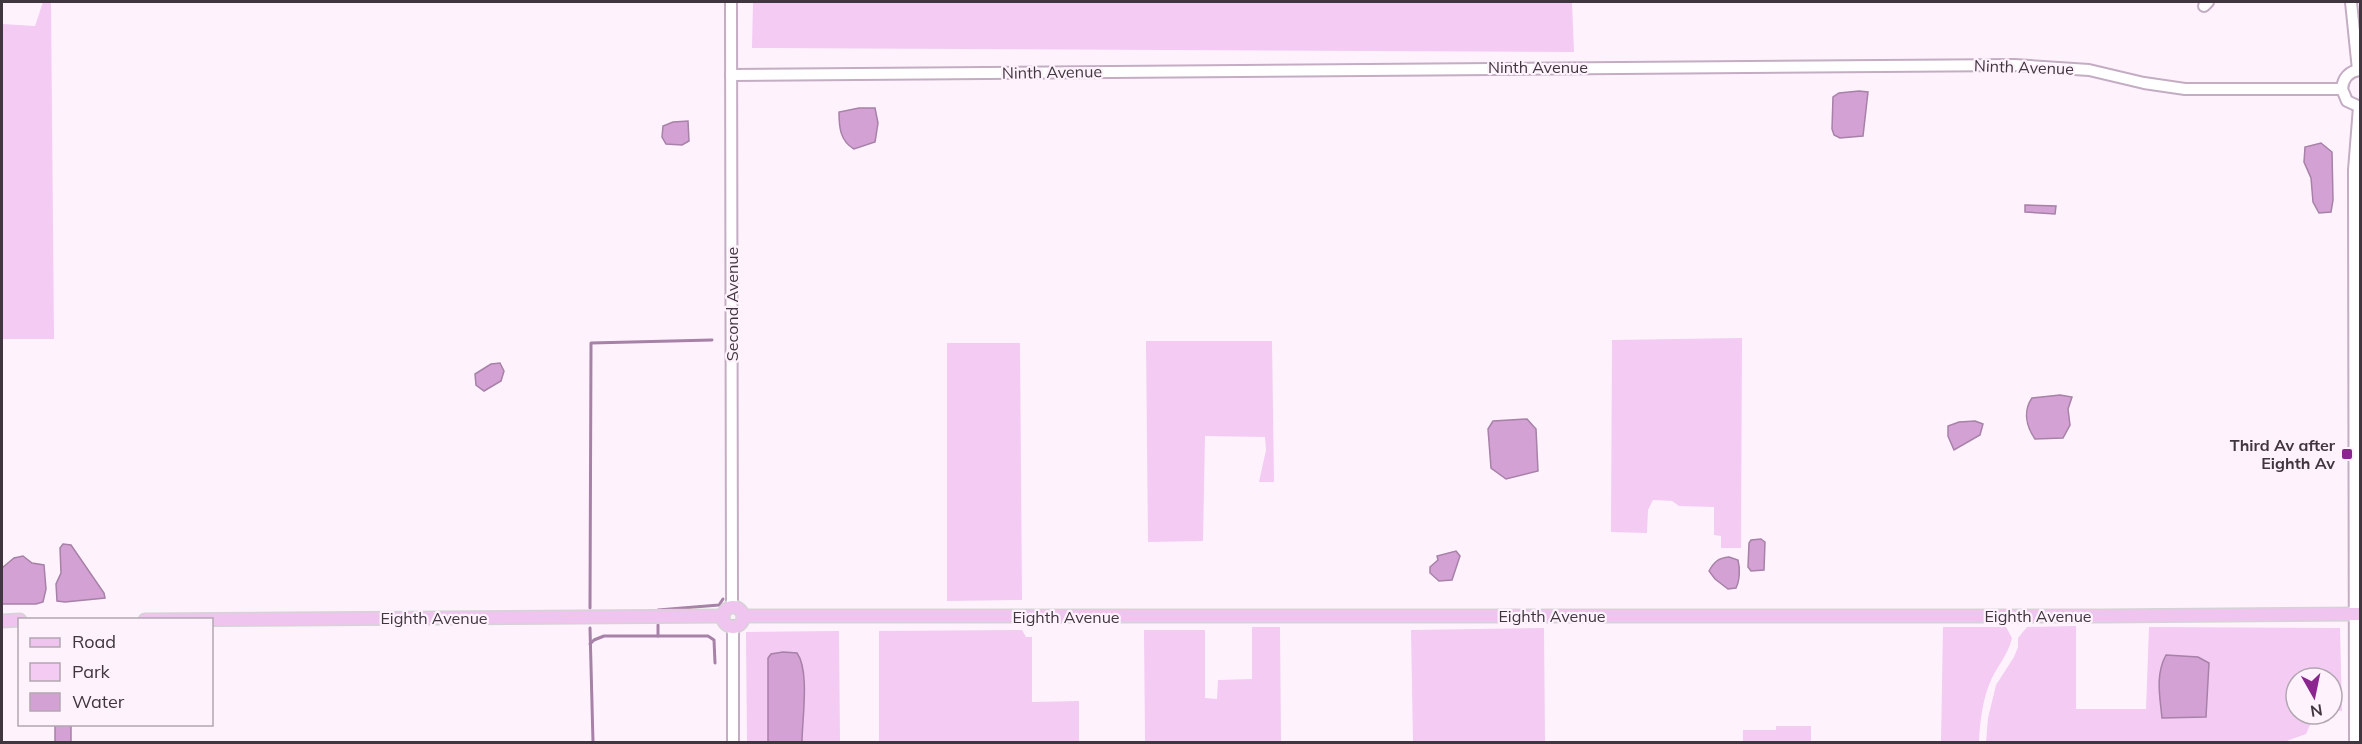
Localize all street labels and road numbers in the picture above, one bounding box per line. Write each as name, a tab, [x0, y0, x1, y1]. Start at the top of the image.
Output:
street label: Ninth Avenue	[1974, 55, 2074, 79]
street label: Ninth Avenue	[1488, 57, 1588, 77]
street label: Ninth Avenue	[1002, 61, 1102, 83]
street label: Second Avenue	[722, 247, 742, 361]
street label: Eighth Avenue	[1498, 606, 1606, 626]
street label: Eighth Avenue	[1984, 606, 2092, 626]
street label: Eighth Avenue	[1012, 607, 1120, 627]
street label: Eighth Avenue	[380, 608, 488, 628]

